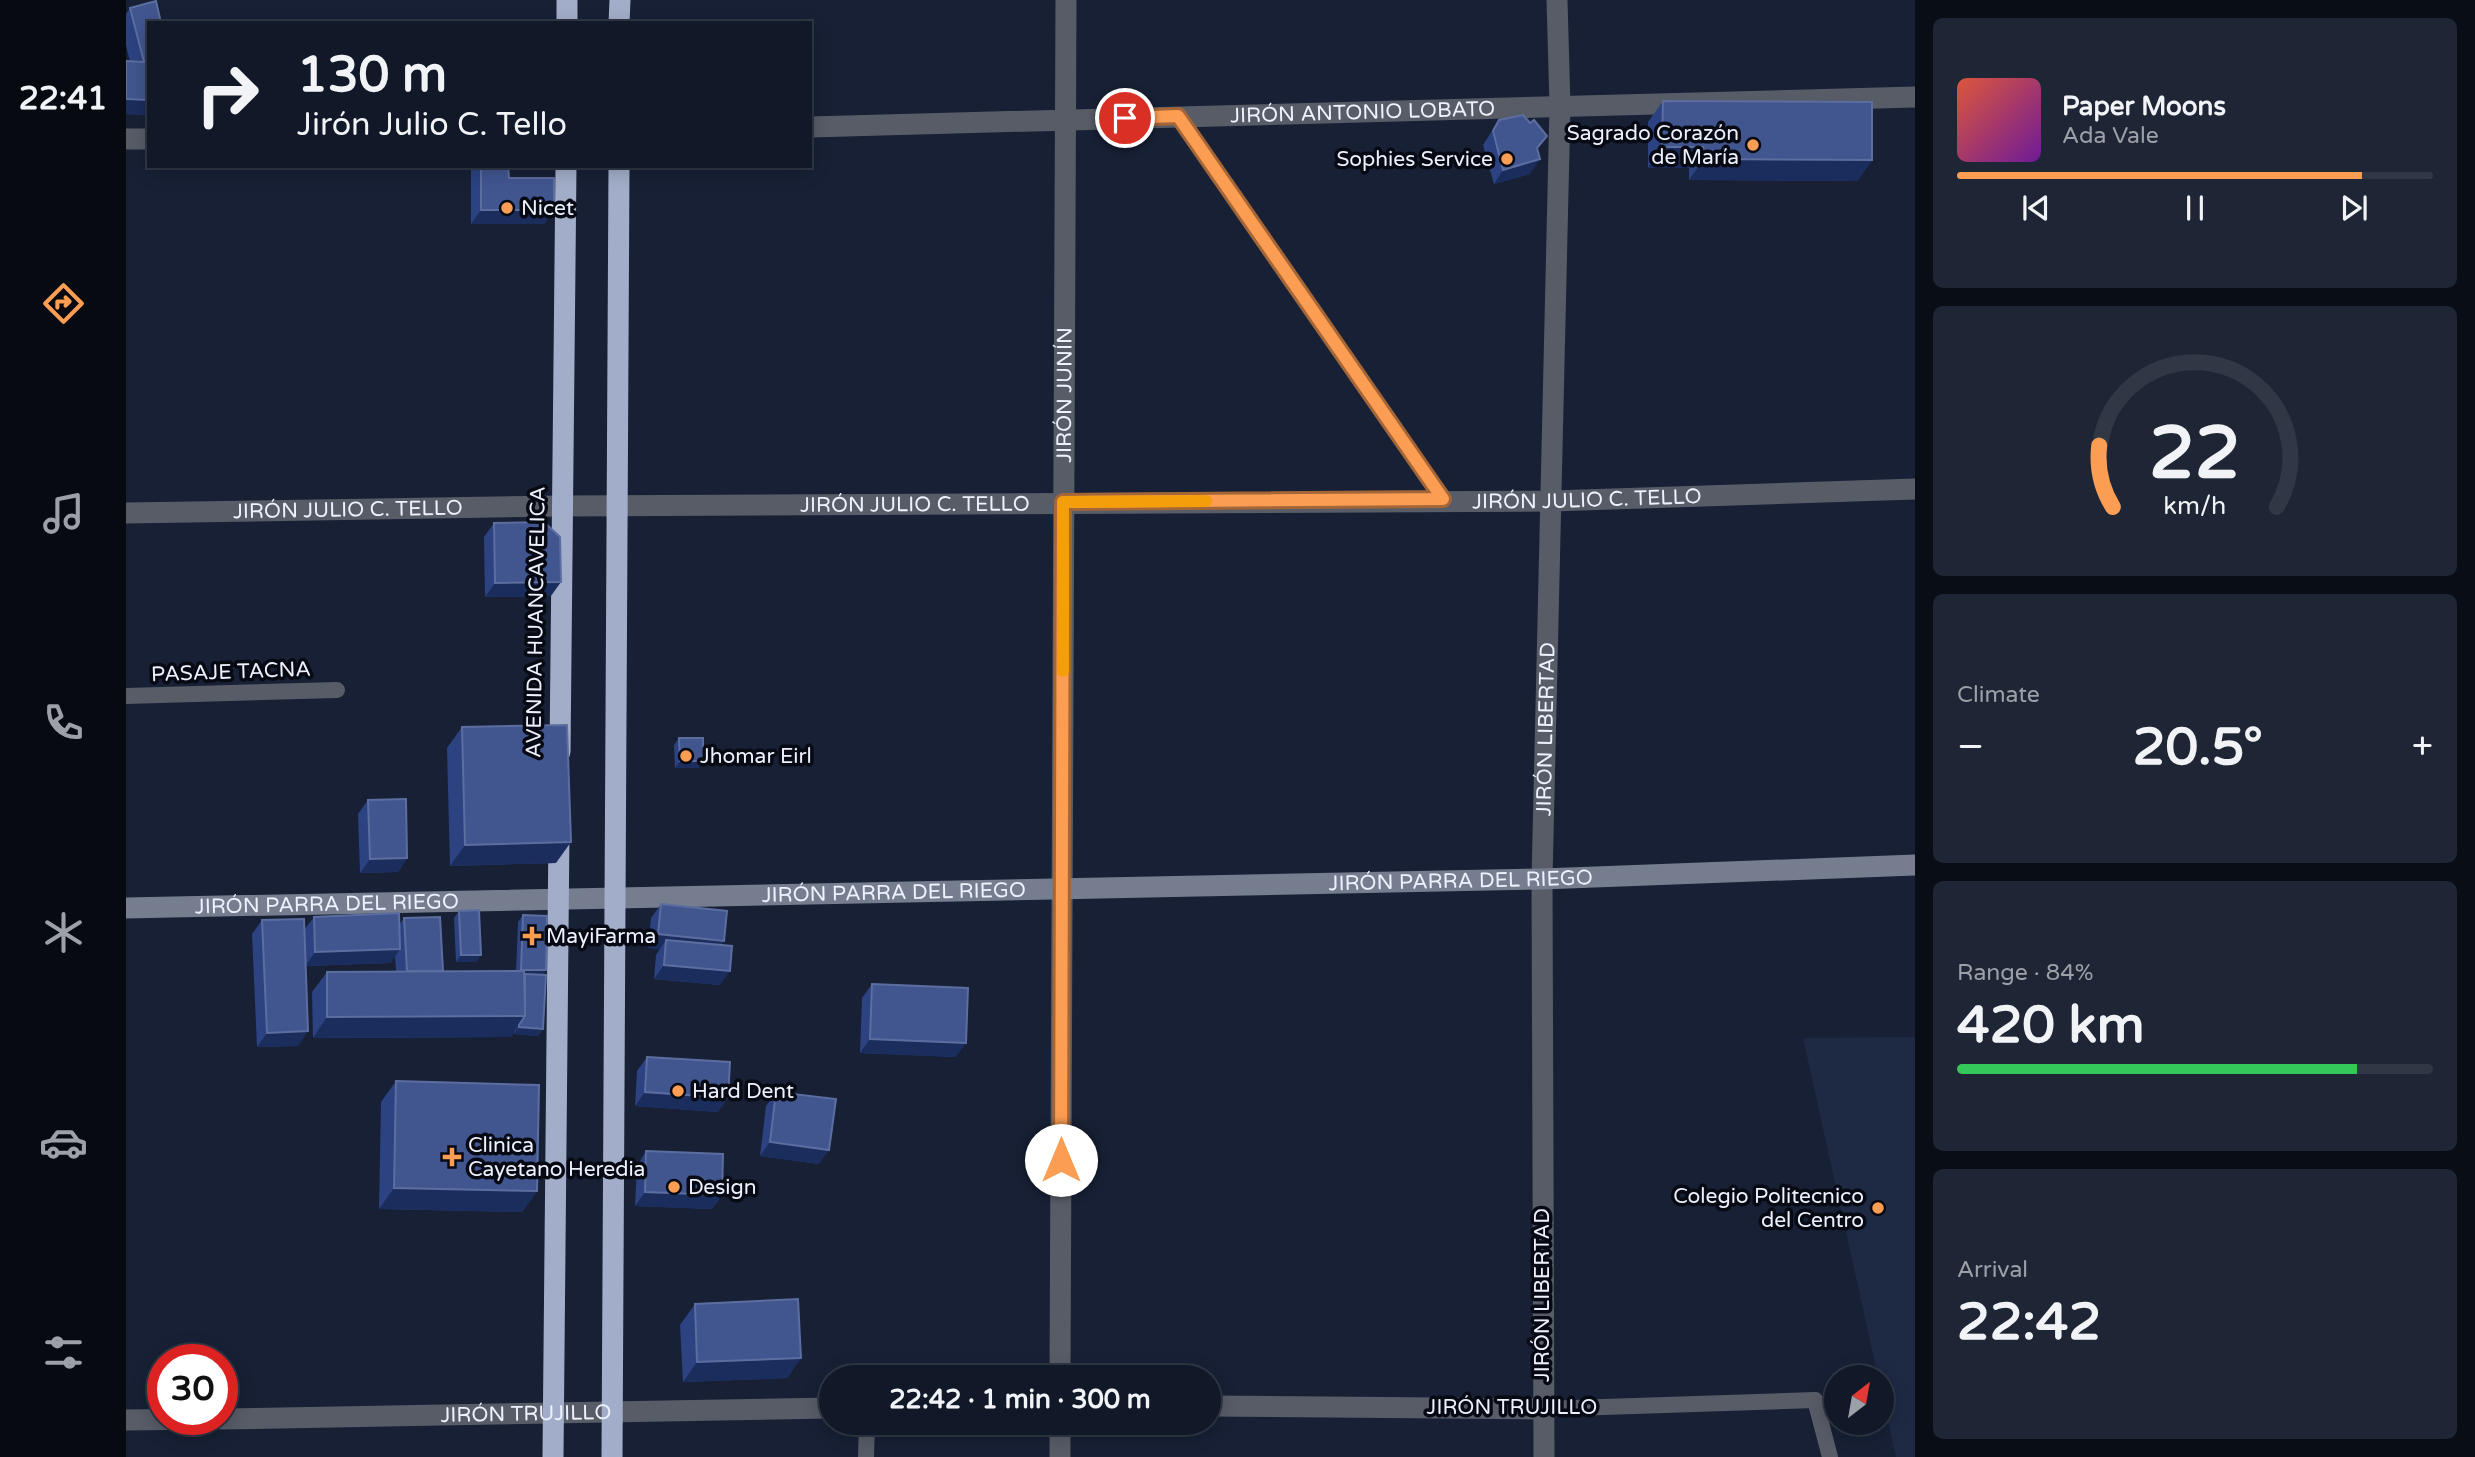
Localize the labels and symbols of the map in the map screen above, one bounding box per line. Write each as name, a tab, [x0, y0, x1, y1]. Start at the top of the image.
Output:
pin	[1095, 88, 1155, 148]
street label: JIRÓN ANTONIO LOBATO	[1230, 96, 1496, 128]
place label: Sagrado Corazón de María	[1567, 121, 1739, 170]
marker: Sagrado Corazón de María	[1745, 137, 1761, 153]
place label: Sophies Service	[1336, 147, 1493, 172]
marker: Sophies Service	[1499, 151, 1515, 167]
place label: Nicet	[521, 196, 574, 221]
marker: Nicet	[499, 200, 515, 216]
street label: JIRÓN JUNÍN	[1051, 327, 1077, 463]
street label: JIRÓN JULIO C. TELLO	[1472, 484, 1702, 514]
street label: AVENIDA HUANCAVELICA	[521, 486, 551, 758]
street label: JIRÓN JULIO C. TELLO	[800, 491, 1030, 517]
street label: JIRÓN JULIO C. TELLO	[233, 495, 463, 524]
street label: JIRÓN LIBERTAD	[1531, 642, 1560, 816]
street label: PASAJE TACNA	[151, 657, 311, 687]
place label: Jhomar Eirl	[700, 744, 812, 769]
marker: Jhomar Eirl	[678, 748, 694, 764]
street label: JIRÓN PARRA DEL RIEGO	[1328, 865, 1593, 896]
street label: JIRÓN PARRA DEL RIEGO	[762, 877, 1026, 907]
street label: JIRÓN PARRA DEL RIEGO	[195, 889, 459, 919]
place label: MayiFarma	[546, 924, 656, 949]
marker: MayiFarma	[524, 928, 540, 944]
place label: Hard Dent	[692, 1079, 794, 1104]
marker: Hard Dent	[670, 1083, 686, 1099]
position arrow	[1024, 1123, 1098, 1197]
place label: Clinica Cayetano Heredia	[468, 1133, 645, 1182]
marker: Clinica Cayetano Heredia	[442, 1147, 462, 1167]
place label: Design	[688, 1175, 757, 1200]
marker: Design	[666, 1179, 682, 1195]
place label: Colegio Politecnico del Centro	[1673, 1184, 1864, 1233]
marker: Colegio Politecnico del Centro	[1870, 1200, 1886, 1216]
street label: JIRÓN LIBERTAD	[1530, 1208, 1555, 1382]
speed limit sign: 30	[147, 1344, 238, 1435]
north arrow	[1824, 1365, 1894, 1435]
street label: JIRÓN TRUJILLO	[1427, 1395, 1597, 1420]
street label: JIRÓN TRUJILLO	[440, 1399, 612, 1428]

